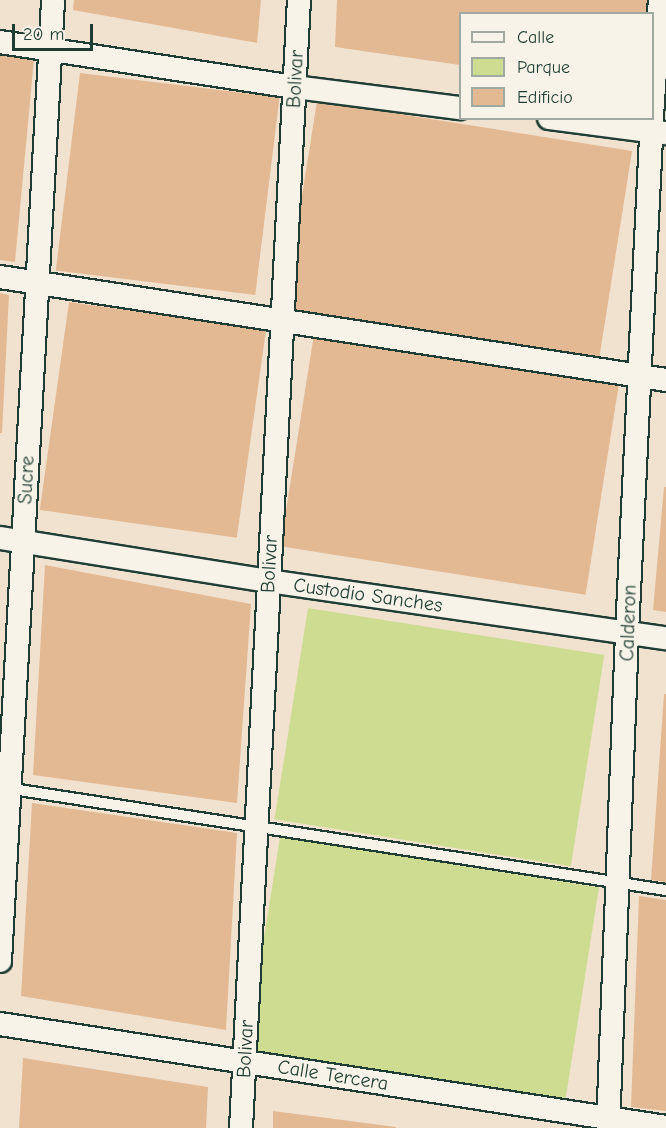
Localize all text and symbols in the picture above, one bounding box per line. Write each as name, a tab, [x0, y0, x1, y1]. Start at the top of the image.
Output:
scale bar	[15, 12, 96, 50]
legend	[459, 12, 654, 120]
text: 20 m	[23, 24, 64, 45]
text: Calle	[517, 27, 554, 48]
street label: Bolivar	[281, 49, 309, 109]
text: Parque	[517, 57, 570, 78]
text: Edificio	[517, 87, 573, 108]
street label: Sucre	[13, 455, 39, 505]
street label: Bolivar	[255, 534, 283, 594]
street label: Custodio Sanches	[292, 573, 444, 617]
street label: Calderon	[615, 584, 641, 662]
street label: Bolivar	[231, 1019, 259, 1079]
street label: Calle Tercera	[276, 1054, 390, 1096]

